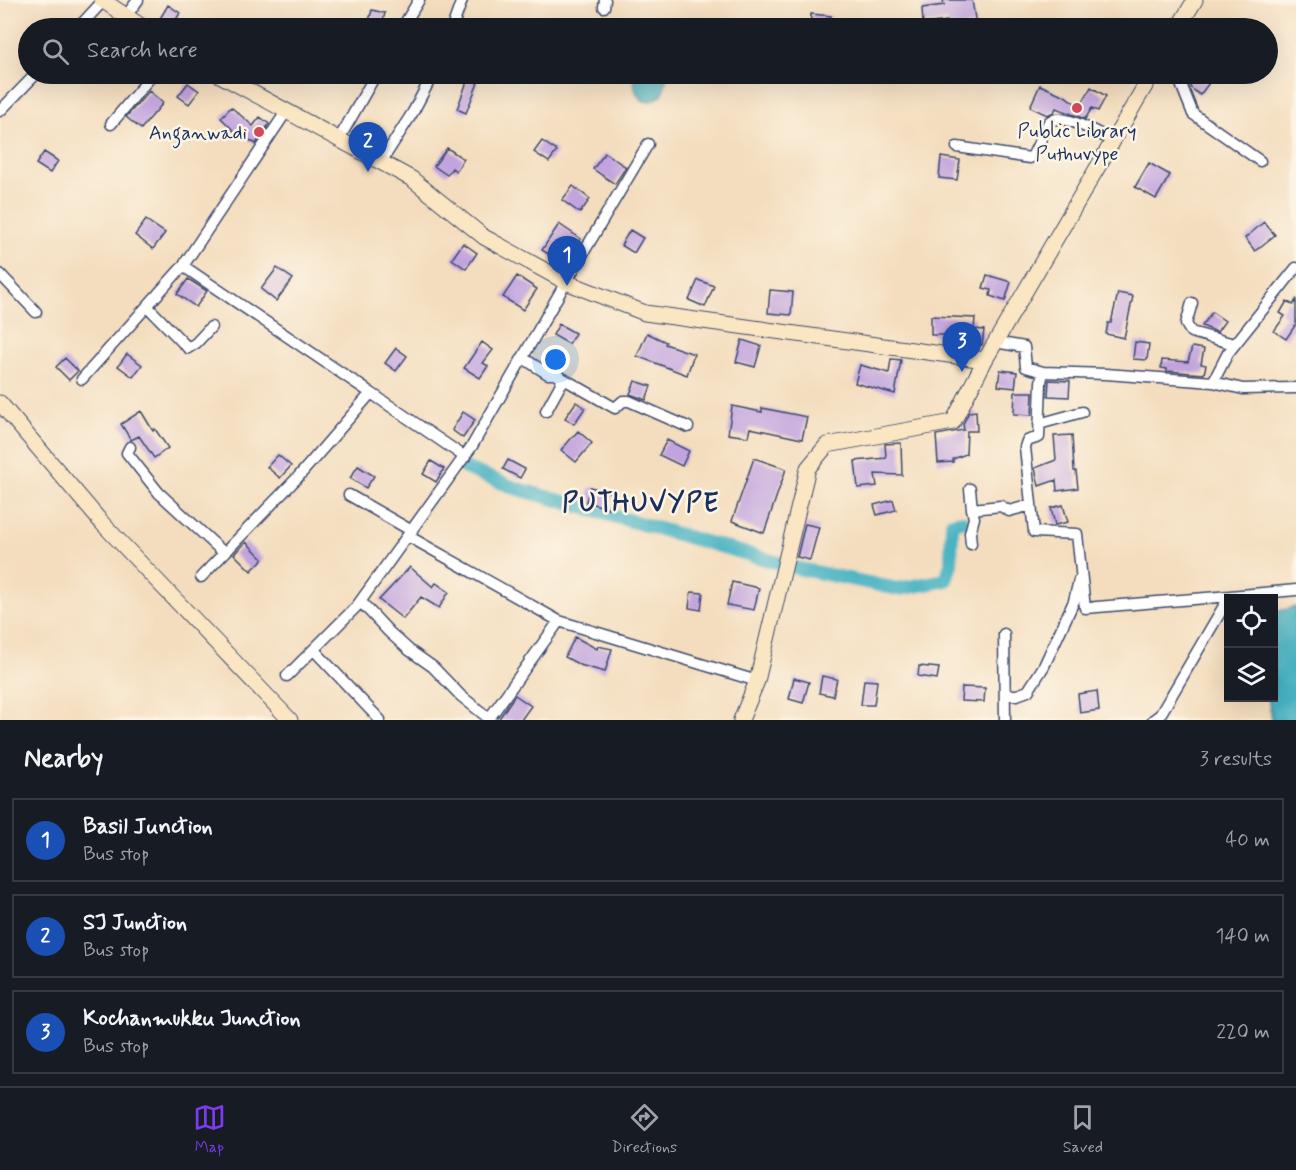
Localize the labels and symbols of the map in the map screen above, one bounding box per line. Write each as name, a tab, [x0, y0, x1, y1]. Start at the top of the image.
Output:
marker: Public Library Puthuvype	[1070, 101, 1084, 115]
place label: Public Library Puthuvype	[1017, 118, 1137, 168]
place label: Anganwadi	[149, 120, 247, 149]
pin: 2	[348, 122, 388, 172]
marker: Anganwadi	[252, 125, 266, 139]
pin: 1	[548, 236, 586, 286]
pin: 3	[942, 322, 982, 372]
your location	[541, 345, 570, 374]
district label: PUTHUVYPE	[562, 487, 720, 521]

